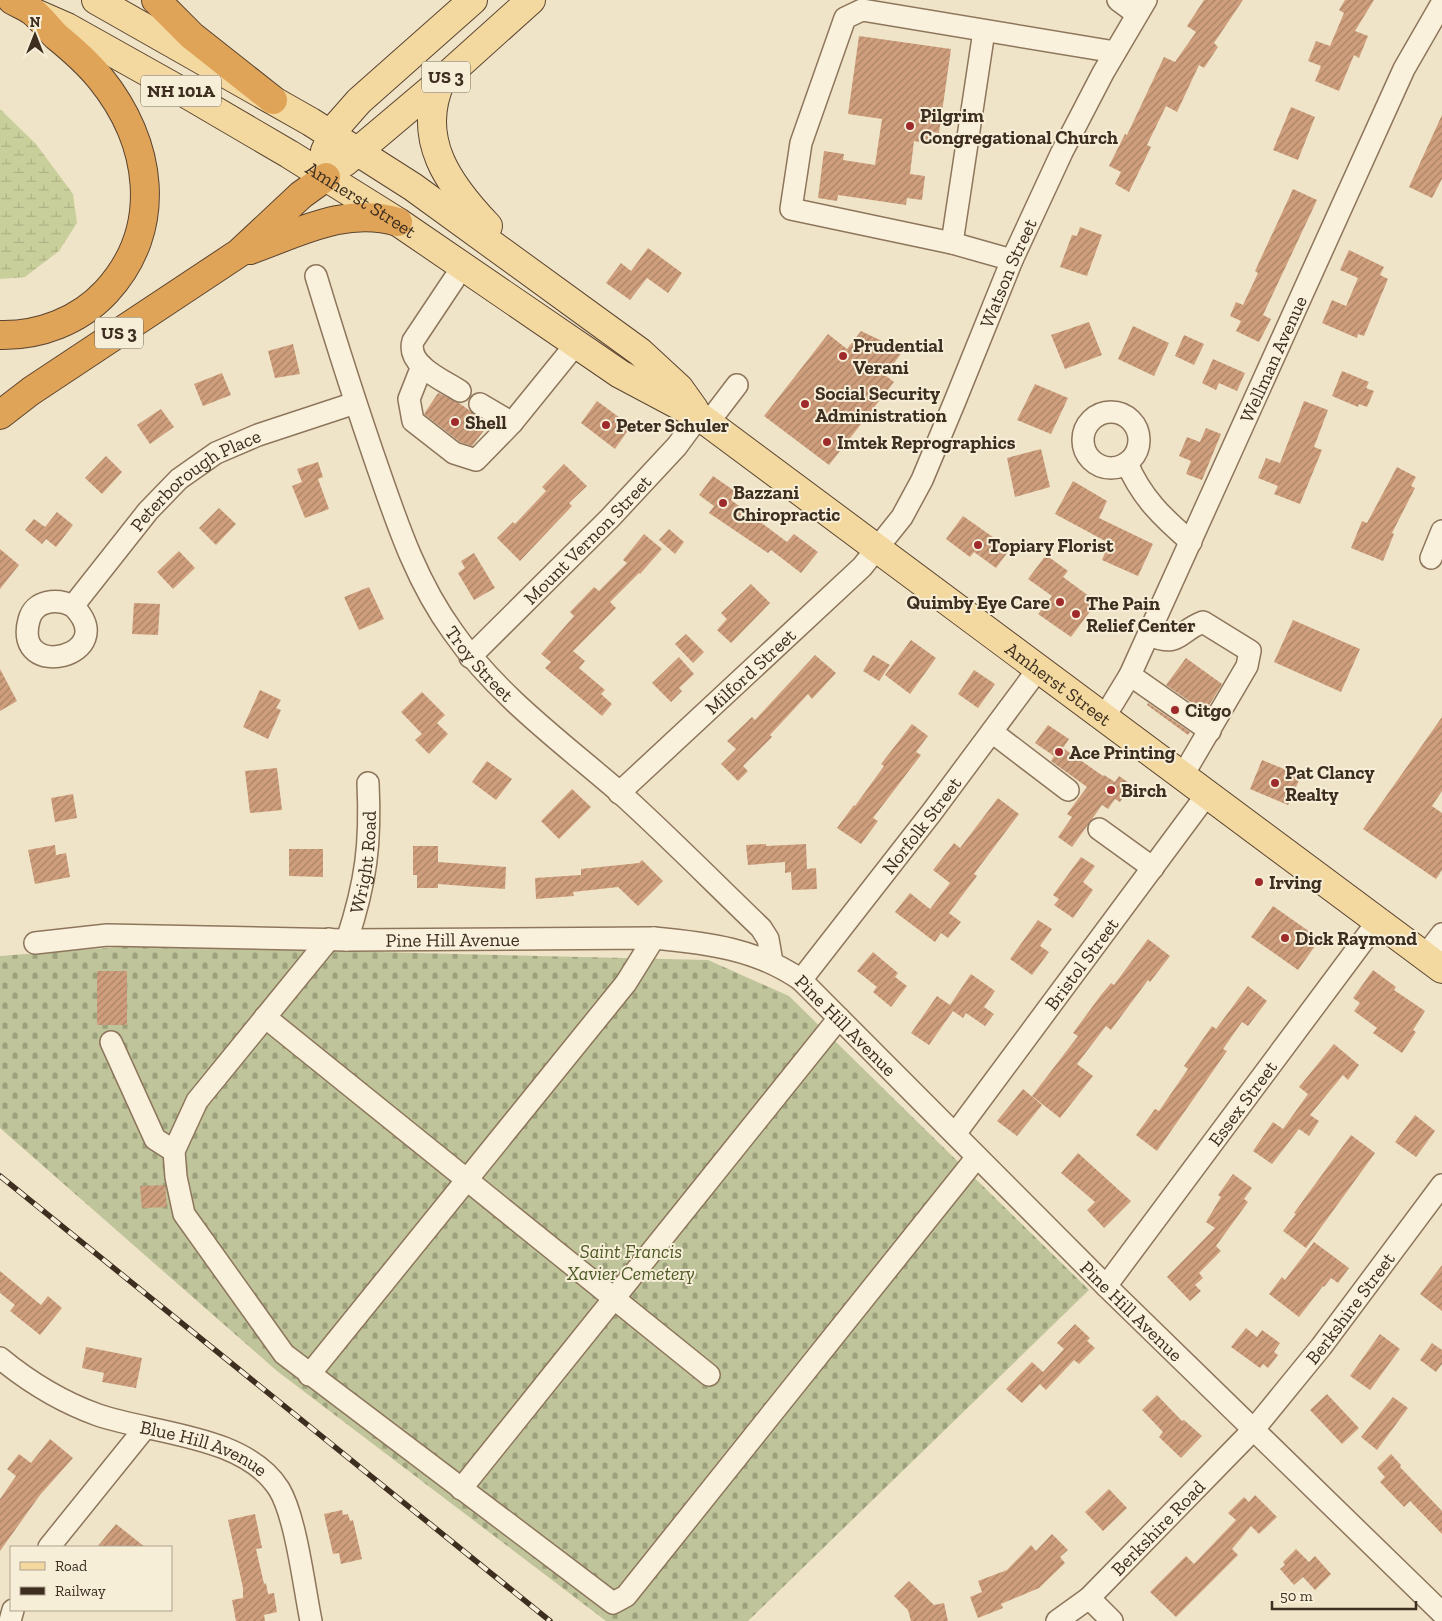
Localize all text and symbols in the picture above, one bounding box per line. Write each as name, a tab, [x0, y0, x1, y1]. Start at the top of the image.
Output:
north arrow	[10, 10, 60, 60]
text: N	[30, 14, 41, 31]
road number: US 3	[422, 62, 470, 92]
road number: NH 101A	[141, 76, 221, 106]
place label: Pilgrim Congregational Church	[920, 104, 1118, 149]
marker: Pilgrim Congregational Church	[904, 120, 916, 132]
street label: Amherst Street	[302, 156, 421, 243]
street label: Watson Street	[975, 215, 1042, 331]
street label: Wellman Avenue	[1235, 292, 1312, 426]
road number: US 3	[95, 317, 143, 348]
place label: Prudential Verani	[853, 334, 944, 379]
marker: Prudential Verani	[837, 350, 849, 362]
place label: Social Security Administration	[815, 382, 947, 427]
marker: Social Security Administration	[799, 398, 811, 410]
place label: Shell	[465, 411, 507, 434]
place label: Peter Schuler	[616, 414, 730, 437]
marker: Shell	[449, 416, 461, 428]
marker: Peter Schuler	[600, 419, 612, 431]
street label: Peterborough Place	[125, 424, 264, 536]
place label: Imtek Reprographics	[837, 431, 1016, 454]
marker: Imtek Reprographics	[821, 436, 833, 448]
street label: Mount Vernon Street	[519, 470, 656, 609]
place label: Bazzani Chiropractic	[733, 481, 840, 526]
marker: Bazzani Chiropractic	[717, 497, 729, 509]
place label: Topiary Florist	[988, 534, 1114, 557]
marker: Topiary Florist	[972, 539, 984, 551]
place label: Quimby Eye Care	[906, 591, 1050, 614]
place label: The Pain Relief Center	[1086, 592, 1196, 637]
marker: Quimby Eye Care	[1054, 596, 1066, 608]
marker: The Pain Relief Center	[1070, 608, 1082, 620]
street label: Troy Street	[440, 621, 518, 706]
street label: Milford Street	[700, 624, 801, 719]
street label: Amherst Street	[1001, 637, 1116, 731]
place label: Citgo	[1185, 699, 1231, 722]
marker: Citgo	[1169, 704, 1181, 716]
place label: Ace Printing	[1069, 741, 1176, 764]
marker: Ace Printing	[1053, 746, 1065, 758]
place label: Pat Clancy Realty	[1285, 761, 1375, 806]
street label: Norfolk Street	[877, 772, 966, 879]
marker: Pat Clancy Realty	[1269, 777, 1281, 789]
place label: Birch	[1121, 779, 1167, 802]
marker: Birch	[1105, 784, 1117, 796]
street label: Wright Road	[345, 810, 381, 916]
place label: Irving	[1269, 871, 1322, 894]
marker: Irving	[1253, 876, 1265, 888]
street label: Bristol Street	[1040, 913, 1124, 1015]
place label: Dick Raymond	[1295, 927, 1417, 950]
street label: Pine Hill Avenue	[385, 928, 520, 952]
marker: Dick Raymond	[1279, 932, 1291, 944]
street label: Pine Hill Avenue	[790, 970, 901, 1081]
street label: Essex Street	[1203, 1056, 1282, 1151]
park label: Saint Francis Xavier Cemetery	[566, 1240, 695, 1285]
street label: Berkshire Street	[1301, 1248, 1400, 1369]
street label: Pine Hill Avenue	[1075, 1256, 1187, 1366]
street label: Blue Hill Avenue	[138, 1415, 272, 1481]
street label: Berkshire Road	[1106, 1475, 1210, 1580]
legend	[10, 1546, 172, 1611]
text: Road	[55, 1557, 88, 1575]
scale bar	[1272, 1578, 1416, 1610]
text: Railway	[55, 1582, 106, 1600]
text: 50 m	[1280, 1587, 1313, 1605]

